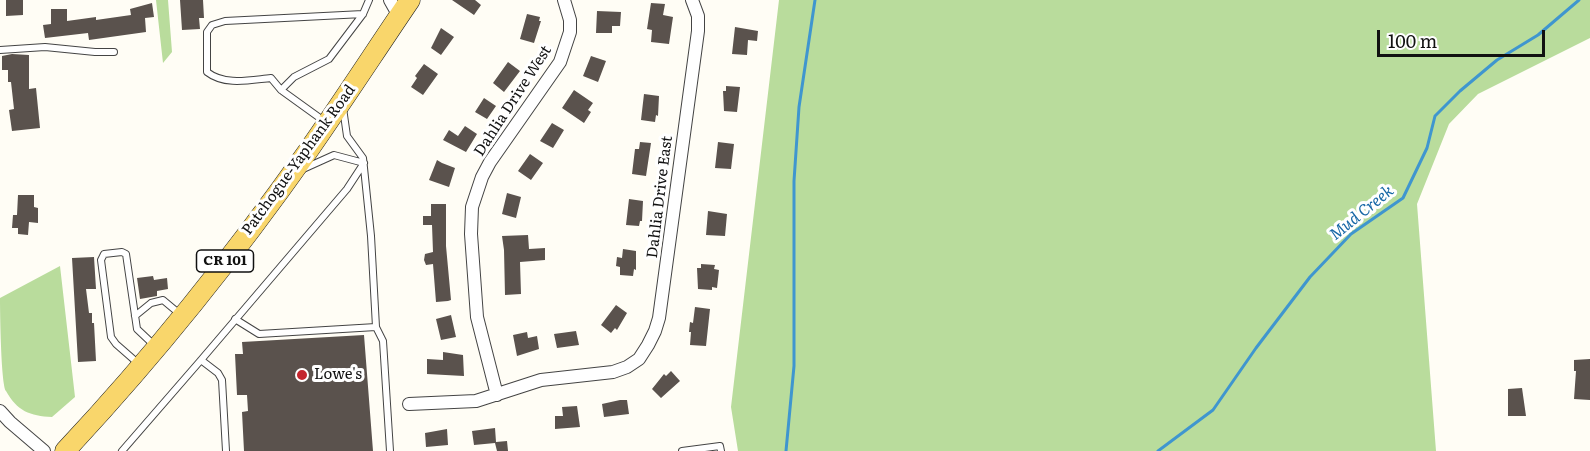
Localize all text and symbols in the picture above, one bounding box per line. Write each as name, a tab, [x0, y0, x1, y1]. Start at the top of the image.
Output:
scale bar	[1380, 18, 1548, 56]
text: 100 m	[1388, 27, 1437, 54]
street label: Dahlia Drive West	[471, 42, 555, 160]
street label: Patchogue-Yaphank Road	[239, 82, 359, 238]
street label: Dahlia Drive East	[644, 135, 676, 259]
water label: Mud Creek	[1326, 181, 1398, 245]
road number: CR 101	[196, 250, 254, 272]
place label: Lowe's	[314, 366, 362, 384]
marker: Lowe's	[295, 368, 309, 382]

